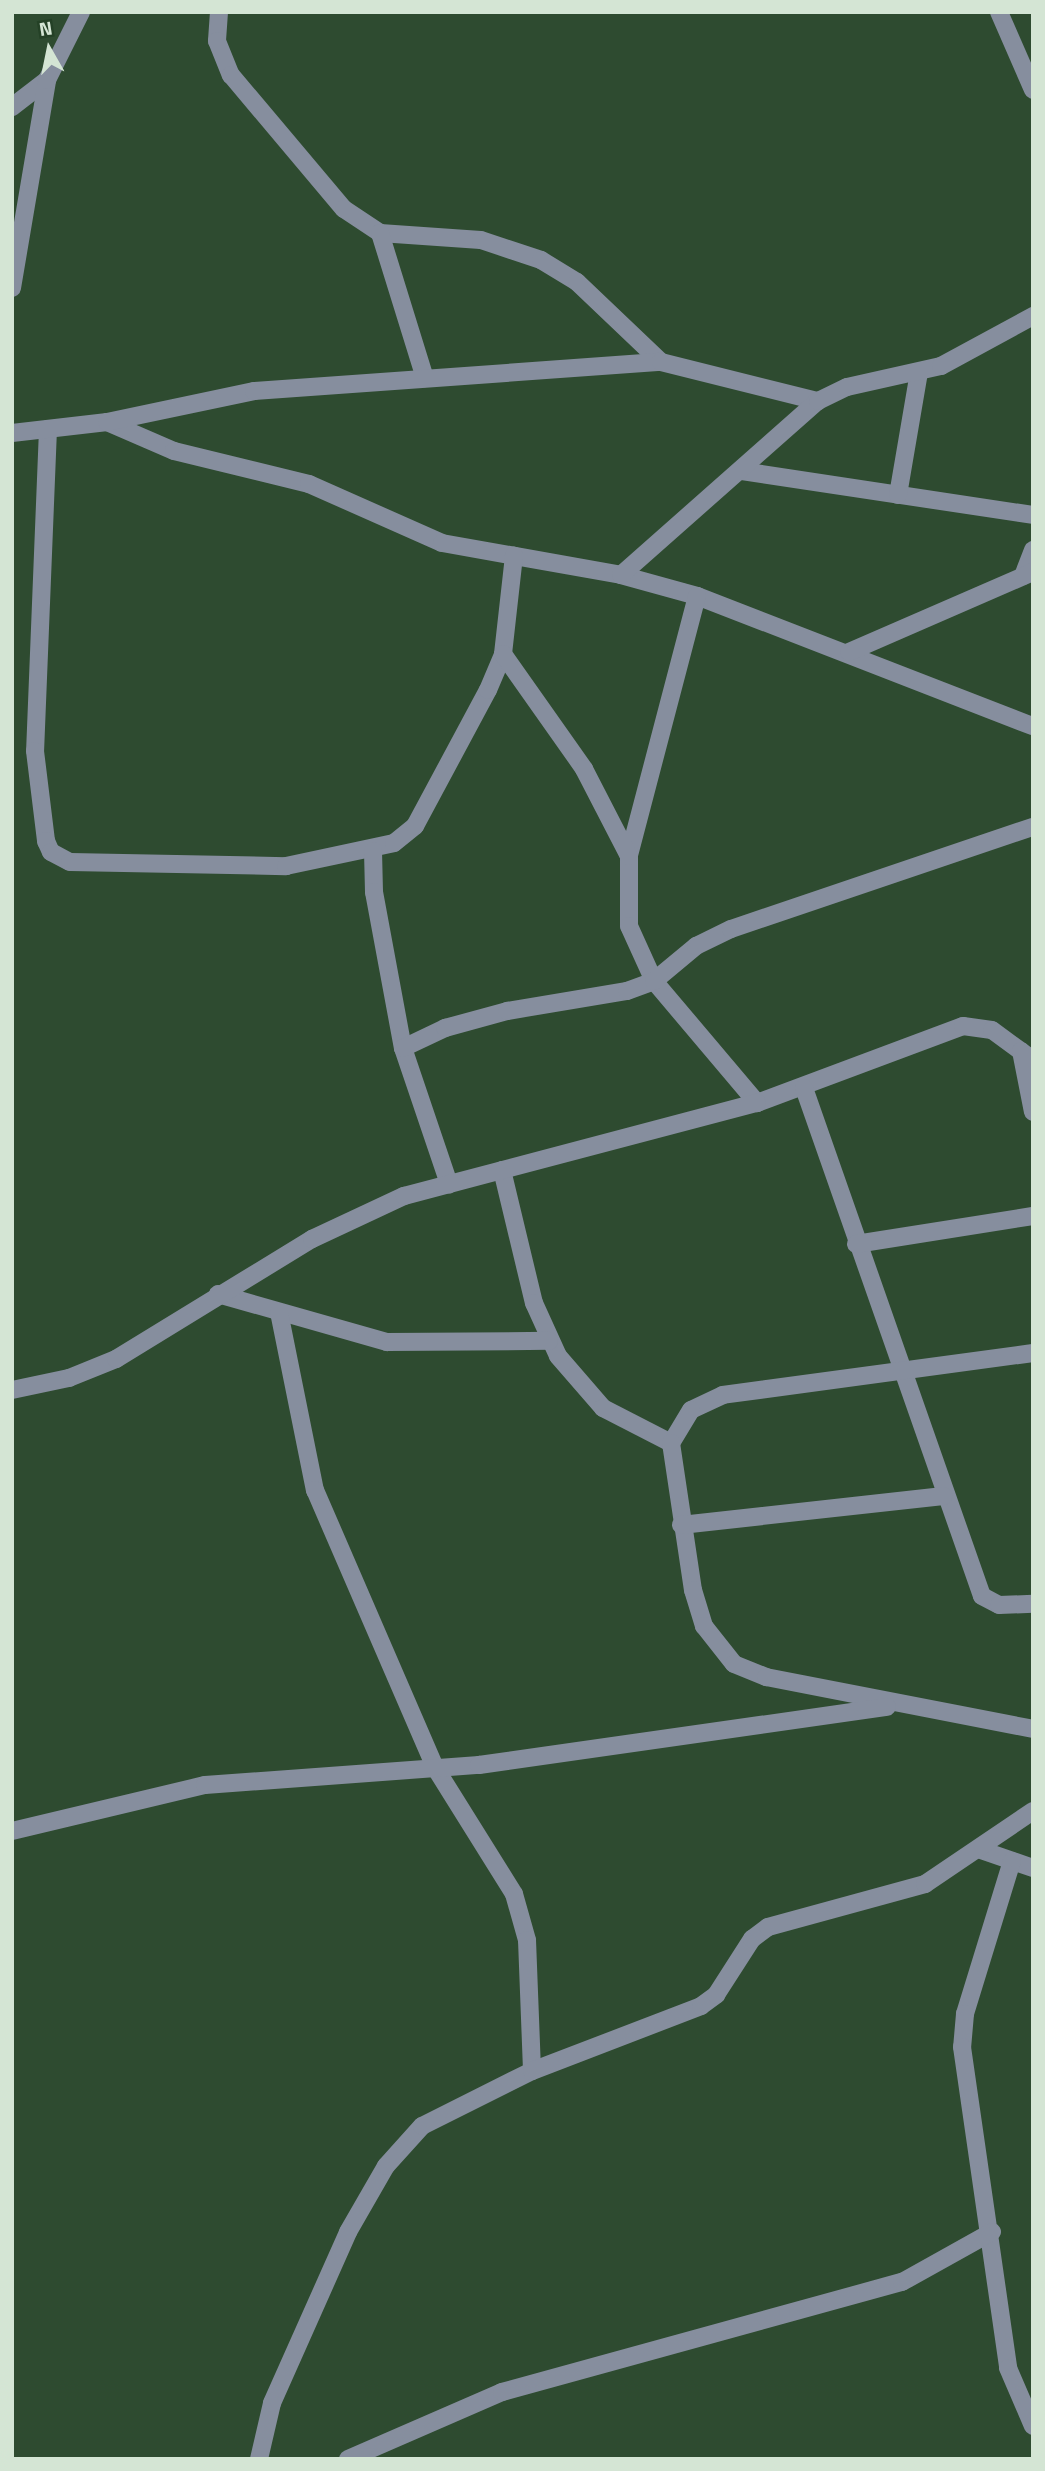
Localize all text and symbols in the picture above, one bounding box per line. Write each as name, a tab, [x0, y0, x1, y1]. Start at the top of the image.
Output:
text: N	[37, 12, 54, 43]
north arrow	[14, 14, 84, 84]

